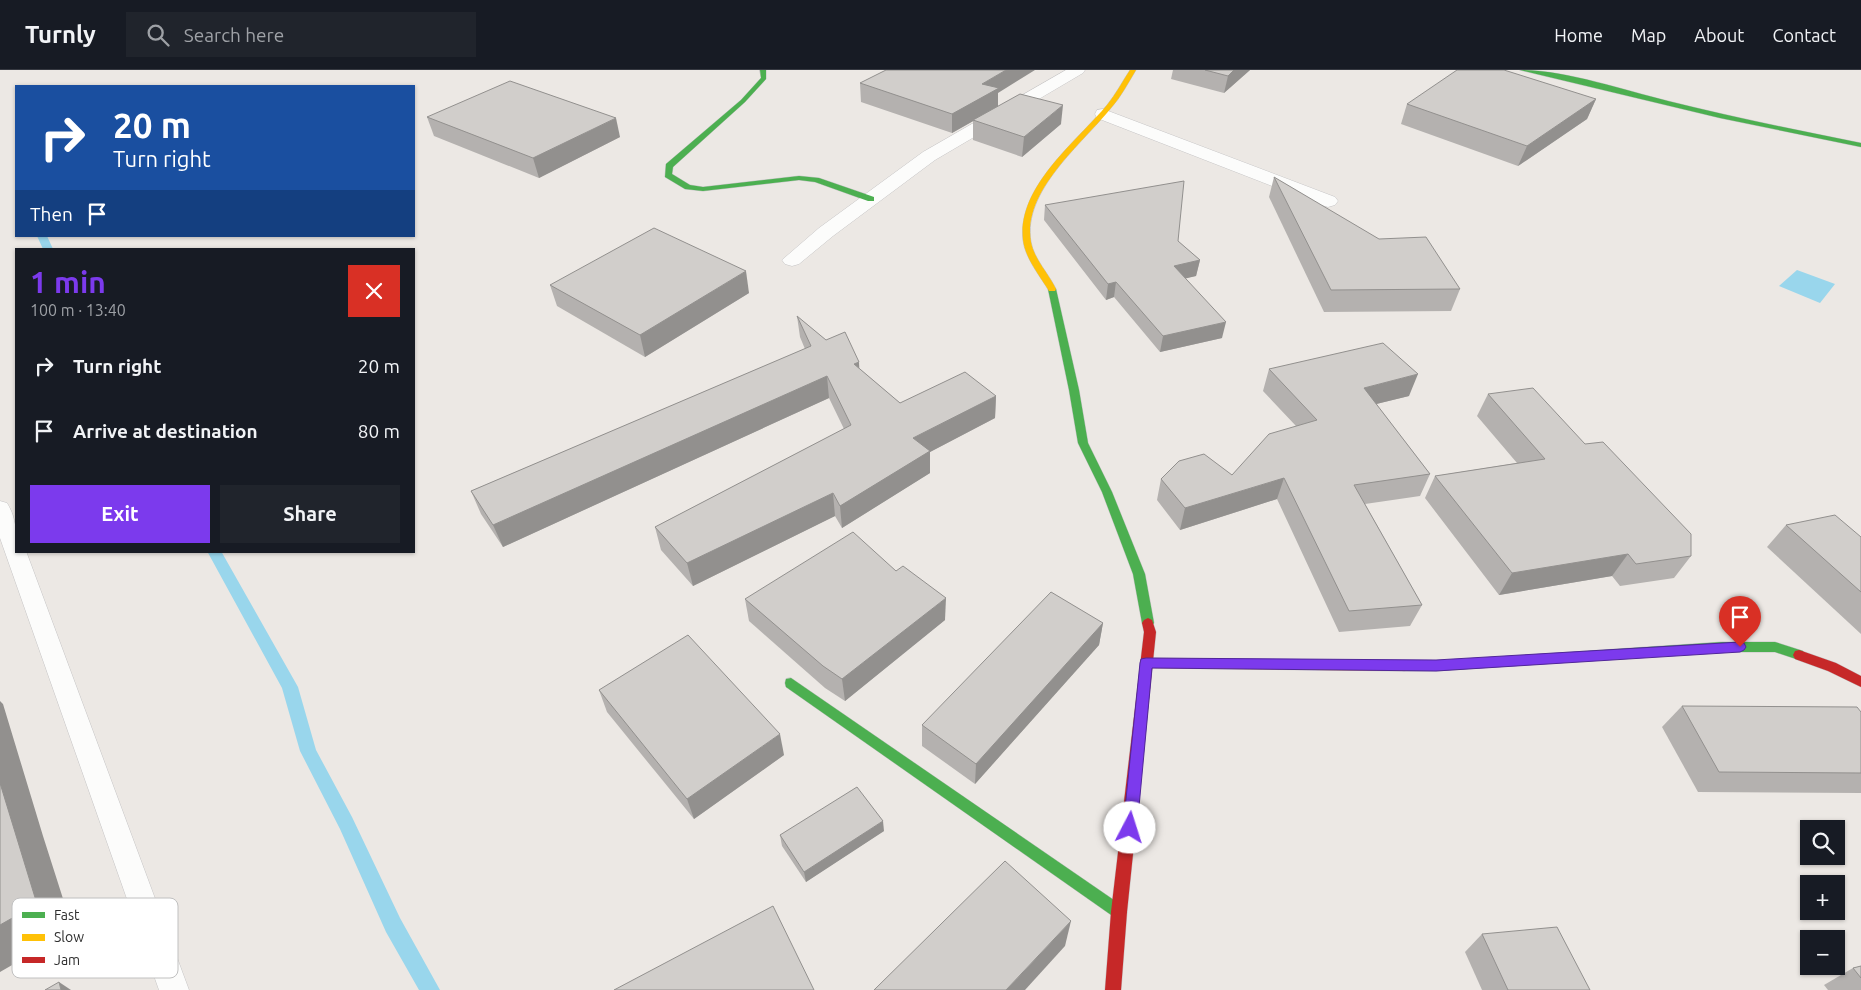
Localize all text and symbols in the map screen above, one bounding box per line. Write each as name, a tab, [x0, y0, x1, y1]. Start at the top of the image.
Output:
search box	[126, 12, 476, 57]
text: Turnly	[25, 21, 96, 48]
icon: search	[144, 21, 172, 49]
text: Search here	[184, 24, 284, 46]
text: Home	[1554, 25, 1603, 45]
text: Map	[1631, 25, 1666, 45]
text: About	[1694, 25, 1744, 45]
text: Contact	[1772, 25, 1836, 45]
icon: right	[30, 105, 95, 170]
text: 20 m	[113, 105, 191, 145]
text: Turn right	[113, 146, 211, 171]
icon: arrive	[83, 200, 111, 228]
text: Then	[30, 203, 73, 225]
text: 1 min	[30, 265, 106, 299]
button: close	[348, 265, 400, 317]
text: 100 m · 13:40	[30, 301, 126, 319]
icon: right	[30, 352, 58, 380]
text: Turn right	[73, 355, 161, 377]
text: 20 m	[358, 355, 400, 377]
icon: arrive	[30, 417, 58, 445]
text: Arrive at destination	[73, 420, 258, 442]
text: 80 m	[358, 420, 400, 442]
button: Exit	[30, 485, 210, 543]
button: Share	[220, 485, 400, 543]
pin	[1719, 596, 1761, 647]
icon: arrive	[1726, 603, 1754, 631]
position arrow	[1103, 801, 1155, 853]
map controls	[1800, 820, 1845, 975]
button: search	[1800, 820, 1845, 865]
button: +	[1800, 875, 1845, 920]
legend	[12, 898, 178, 978]
text: Fast	[54, 907, 80, 923]
text: Slow	[54, 929, 84, 945]
button: −	[1800, 930, 1845, 975]
text: Jam	[54, 952, 80, 968]

